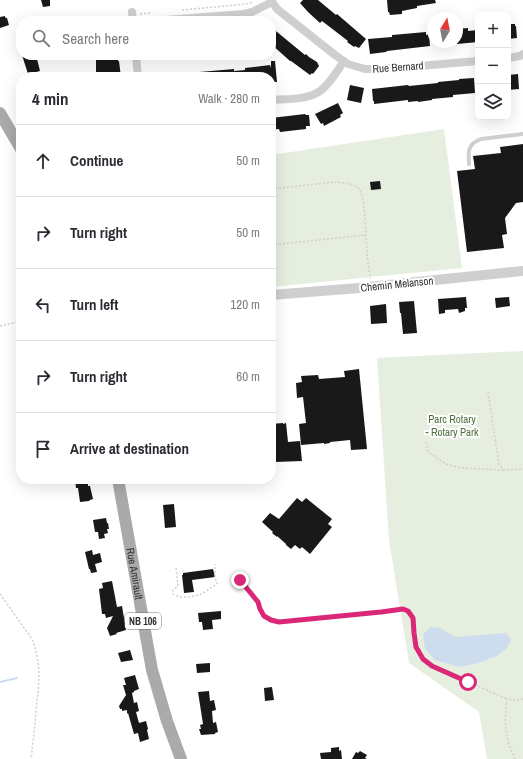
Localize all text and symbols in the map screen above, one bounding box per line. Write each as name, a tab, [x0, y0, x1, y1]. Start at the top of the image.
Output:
north arrow	[427, 12, 463, 48]
map controls	[475, 12, 511, 120]
button: +	[475, 12, 511, 48]
search box	[16, 16, 276, 60]
icon: search	[30, 27, 52, 49]
text: Search here	[62, 28, 129, 49]
button: −	[475, 48, 511, 84]
street label: Rue Bernard	[372, 58, 424, 76]
button: layers	[475, 84, 511, 120]
text: 4 min	[32, 87, 68, 110]
text: Walk · 280 m	[198, 90, 260, 107]
icon: ahead	[32, 150, 54, 172]
text: Continue	[70, 150, 123, 171]
text: 50 m	[236, 152, 260, 169]
icon: right	[32, 222, 54, 244]
text: Turn right	[70, 222, 127, 243]
text: 50 m	[236, 224, 260, 241]
street label: Chemin Melanson	[360, 273, 434, 295]
icon: left	[32, 294, 54, 316]
text: Turn left	[70, 294, 118, 315]
text: 120 m	[230, 296, 260, 313]
icon: right	[32, 366, 54, 388]
text: Turn right	[70, 366, 127, 387]
text: 60 m	[236, 368, 260, 385]
park label: Parc Rotary - Rotary Park	[425, 412, 479, 439]
icon: arrive	[32, 438, 54, 460]
text: Arrive at destination	[70, 438, 189, 459]
street label: Rue Amirault	[123, 547, 146, 601]
route end	[231, 571, 249, 589]
road number: NB 106	[125, 613, 161, 629]
route start	[459, 673, 477, 691]

